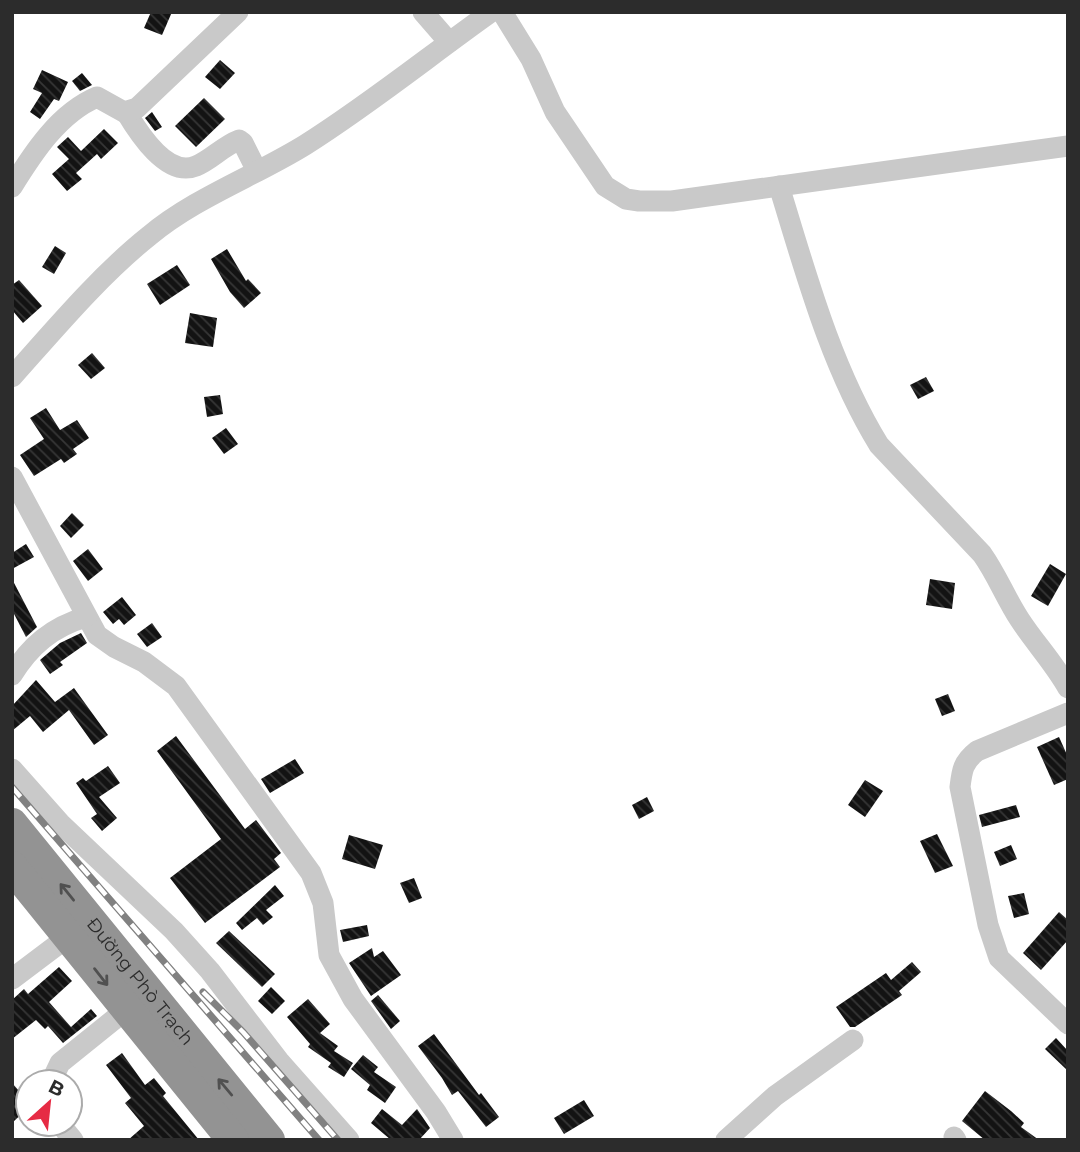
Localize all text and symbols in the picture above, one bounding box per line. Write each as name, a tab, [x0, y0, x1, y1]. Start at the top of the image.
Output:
one-way arrow	[59, 883, 74, 901]
street label: Đường Phò Trạch	[82, 913, 198, 1050]
one-way arrow	[94, 968, 109, 986]
north arrow	[14, 1068, 84, 1138]
text: B	[45, 1075, 68, 1102]
one-way arrow	[218, 1079, 233, 1097]

